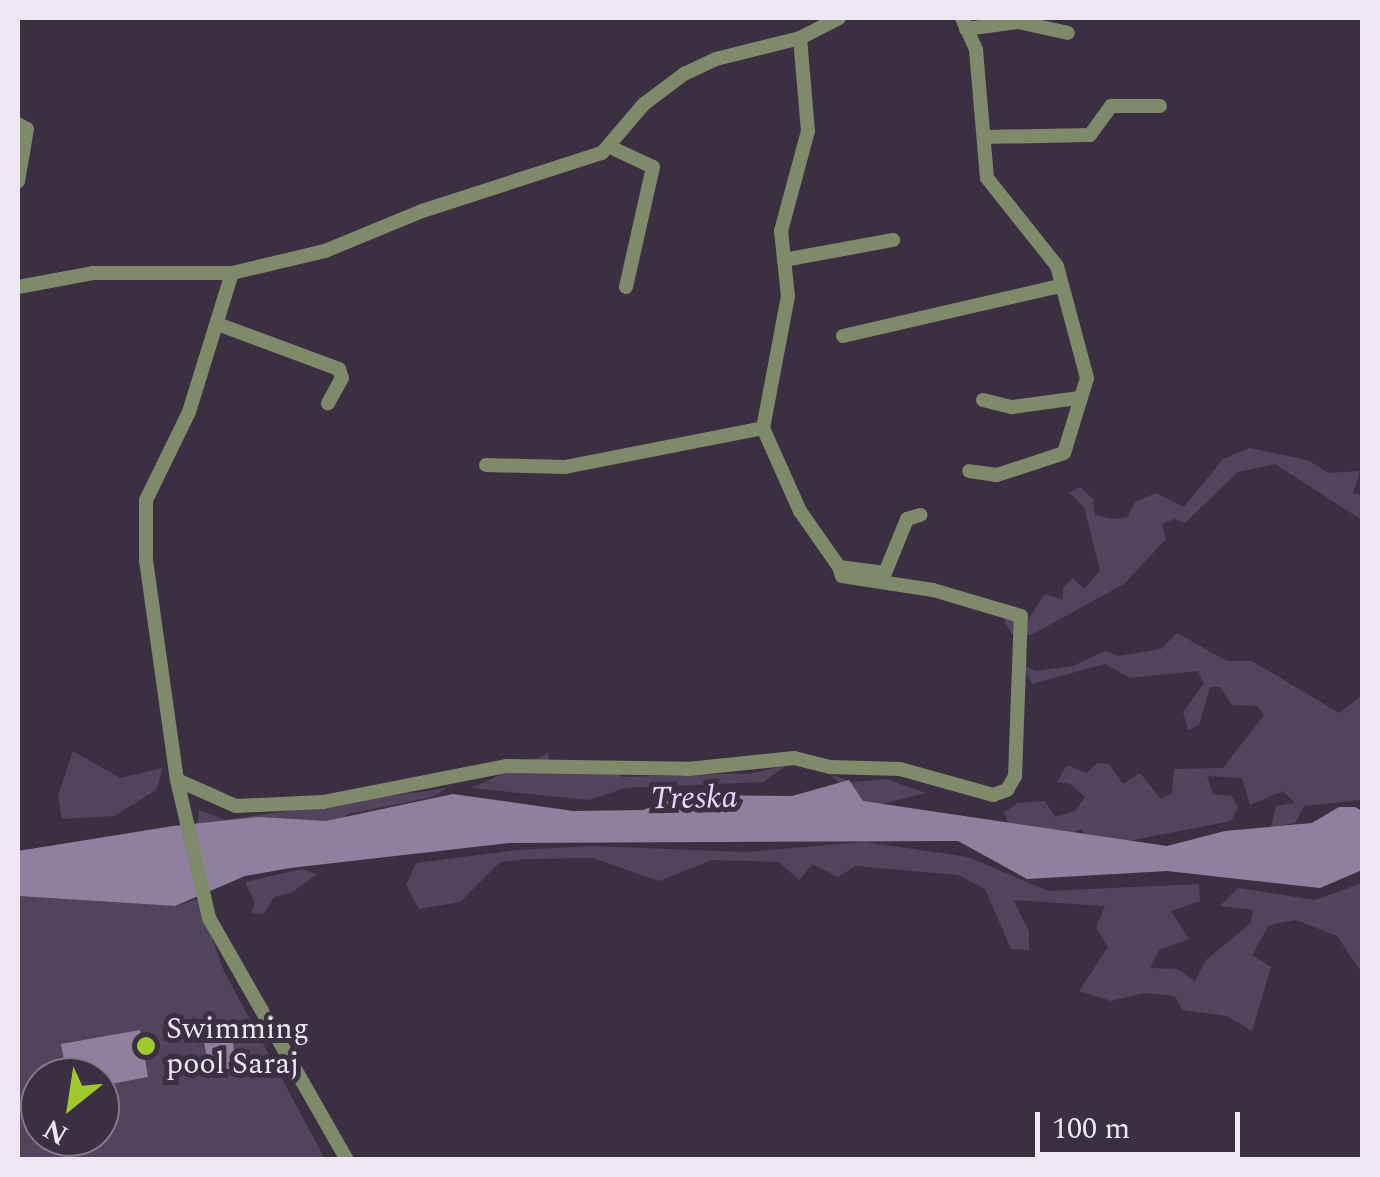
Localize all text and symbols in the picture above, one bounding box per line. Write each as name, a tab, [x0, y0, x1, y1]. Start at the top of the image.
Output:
water label: Treska	[650, 779, 738, 819]
place label: Swimming pool Saraj	[166, 1011, 309, 1082]
marker: Swimming pool Saraj	[135, 1035, 157, 1057]
north arrow	[20, 1057, 120, 1157]
scale bar	[1040, 1092, 1245, 1154]
text: 100 m	[1052, 1106, 1130, 1152]
text: N	[35, 1107, 76, 1156]

